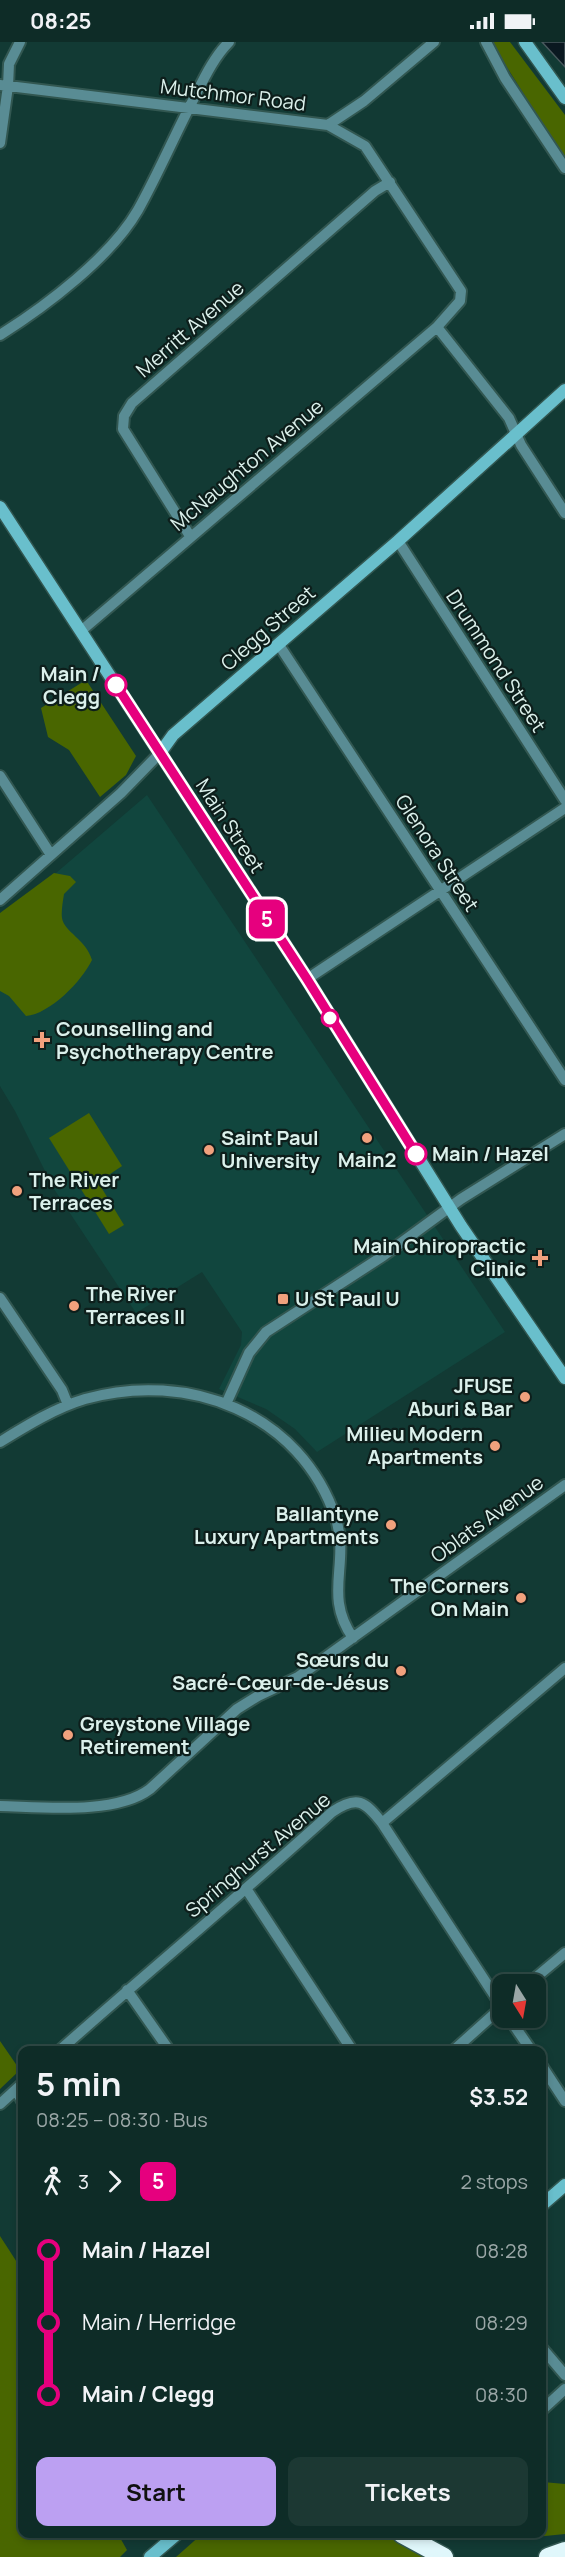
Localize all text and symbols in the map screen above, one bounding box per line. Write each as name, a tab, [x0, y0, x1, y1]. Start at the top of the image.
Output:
text: 08:25	[30, 6, 91, 36]
street label: Mutchmor Road	[159, 72, 307, 117]
street label: Merritt Avenue	[130, 274, 249, 383]
street label: McNaughton Avenue	[164, 393, 329, 537]
street label: Clegg Street	[215, 579, 321, 676]
street label: Drummond Street	[440, 584, 553, 737]
place label: Main / Clegg	[41, 660, 100, 710]
marker: Main / Clegg	[105, 674, 127, 696]
street label: Main Street	[190, 773, 271, 878]
street label: Glenora Street	[389, 789, 485, 916]
line badge: 5	[248, 900, 286, 938]
text: 5	[261, 905, 273, 933]
unlabelled marker	[321, 1009, 339, 1027]
place label: Counselling and Psychotherapy Centre	[56, 1015, 273, 1065]
marker: Counselling and Psychotherapy Centre	[33, 1031, 51, 1049]
place label: Saint Paul University	[221, 1124, 321, 1174]
marker: Main2	[360, 1131, 374, 1145]
place label: Main / Hazel	[432, 1140, 549, 1167]
marker: Saint Paul University	[202, 1143, 216, 1157]
marker: Main / Hazel	[405, 1143, 427, 1165]
place label: Main2	[338, 1146, 396, 1173]
place label: The River Terraces	[29, 1166, 119, 1216]
marker: The River Terraces	[10, 1184, 24, 1198]
place label: Main Chiropractic Clinic	[353, 1232, 526, 1282]
marker: Main Chiropractic Clinic	[531, 1249, 549, 1267]
place label: The River Terraces II	[86, 1280, 185, 1330]
place label: U St Paul U	[295, 1285, 400, 1312]
marker: U St Paul U	[276, 1292, 290, 1306]
marker: The River Terraces II	[67, 1299, 81, 1313]
place label: JFUSE Aburi & Bar	[408, 1372, 513, 1422]
marker: JFUSE Aburi & Bar	[518, 1390, 532, 1404]
place label: Milieu Modern Apartments	[346, 1420, 483, 1470]
marker: Milieu Modern Apartments	[488, 1439, 502, 1453]
street label: Oblats Avenue	[425, 1469, 548, 1569]
place label: Ballantyne Luxury Apartments	[194, 1500, 379, 1550]
marker: Ballantyne Luxury Apartments	[384, 1518, 398, 1532]
place label: The Corners On Main	[390, 1572, 509, 1622]
marker: The Corners On Main	[514, 1591, 528, 1605]
place label: Sœurs du Sacré-Cœur-de-Jésus	[172, 1646, 389, 1696]
marker: Sœurs du Sacré-Cœur-de-Jésus	[394, 1664, 408, 1678]
place label: Greystone Village Retirement	[80, 1710, 250, 1760]
marker: Greystone Village Retirement	[61, 1728, 75, 1742]
street label: Springhurst Avenue	[180, 1786, 336, 1923]
north arrow	[492, 1974, 546, 2028]
map controls	[492, 1974, 546, 2028]
text: 5 min	[36, 2061, 122, 2106]
text: $3.52	[469, 2082, 528, 2112]
text: 08:25 – 08:30 · Bus	[36, 2106, 208, 2133]
icon: walk	[36, 2165, 69, 2198]
icon: forward	[98, 2165, 131, 2198]
text: 5	[152, 2167, 164, 2195]
text: 3	[78, 2168, 89, 2195]
text: 2 stops	[460, 2168, 528, 2195]
text: Main / Hazel	[82, 2235, 211, 2265]
text: 08:28	[475, 2237, 528, 2264]
text: Main / Herridge	[82, 2307, 236, 2337]
text: 08:29	[474, 2309, 528, 2336]
text: Main / Clegg	[82, 2379, 215, 2409]
text: 08:30	[475, 2381, 528, 2408]
button: Start	[36, 2457, 276, 2526]
button: Tickets	[288, 2457, 528, 2526]

